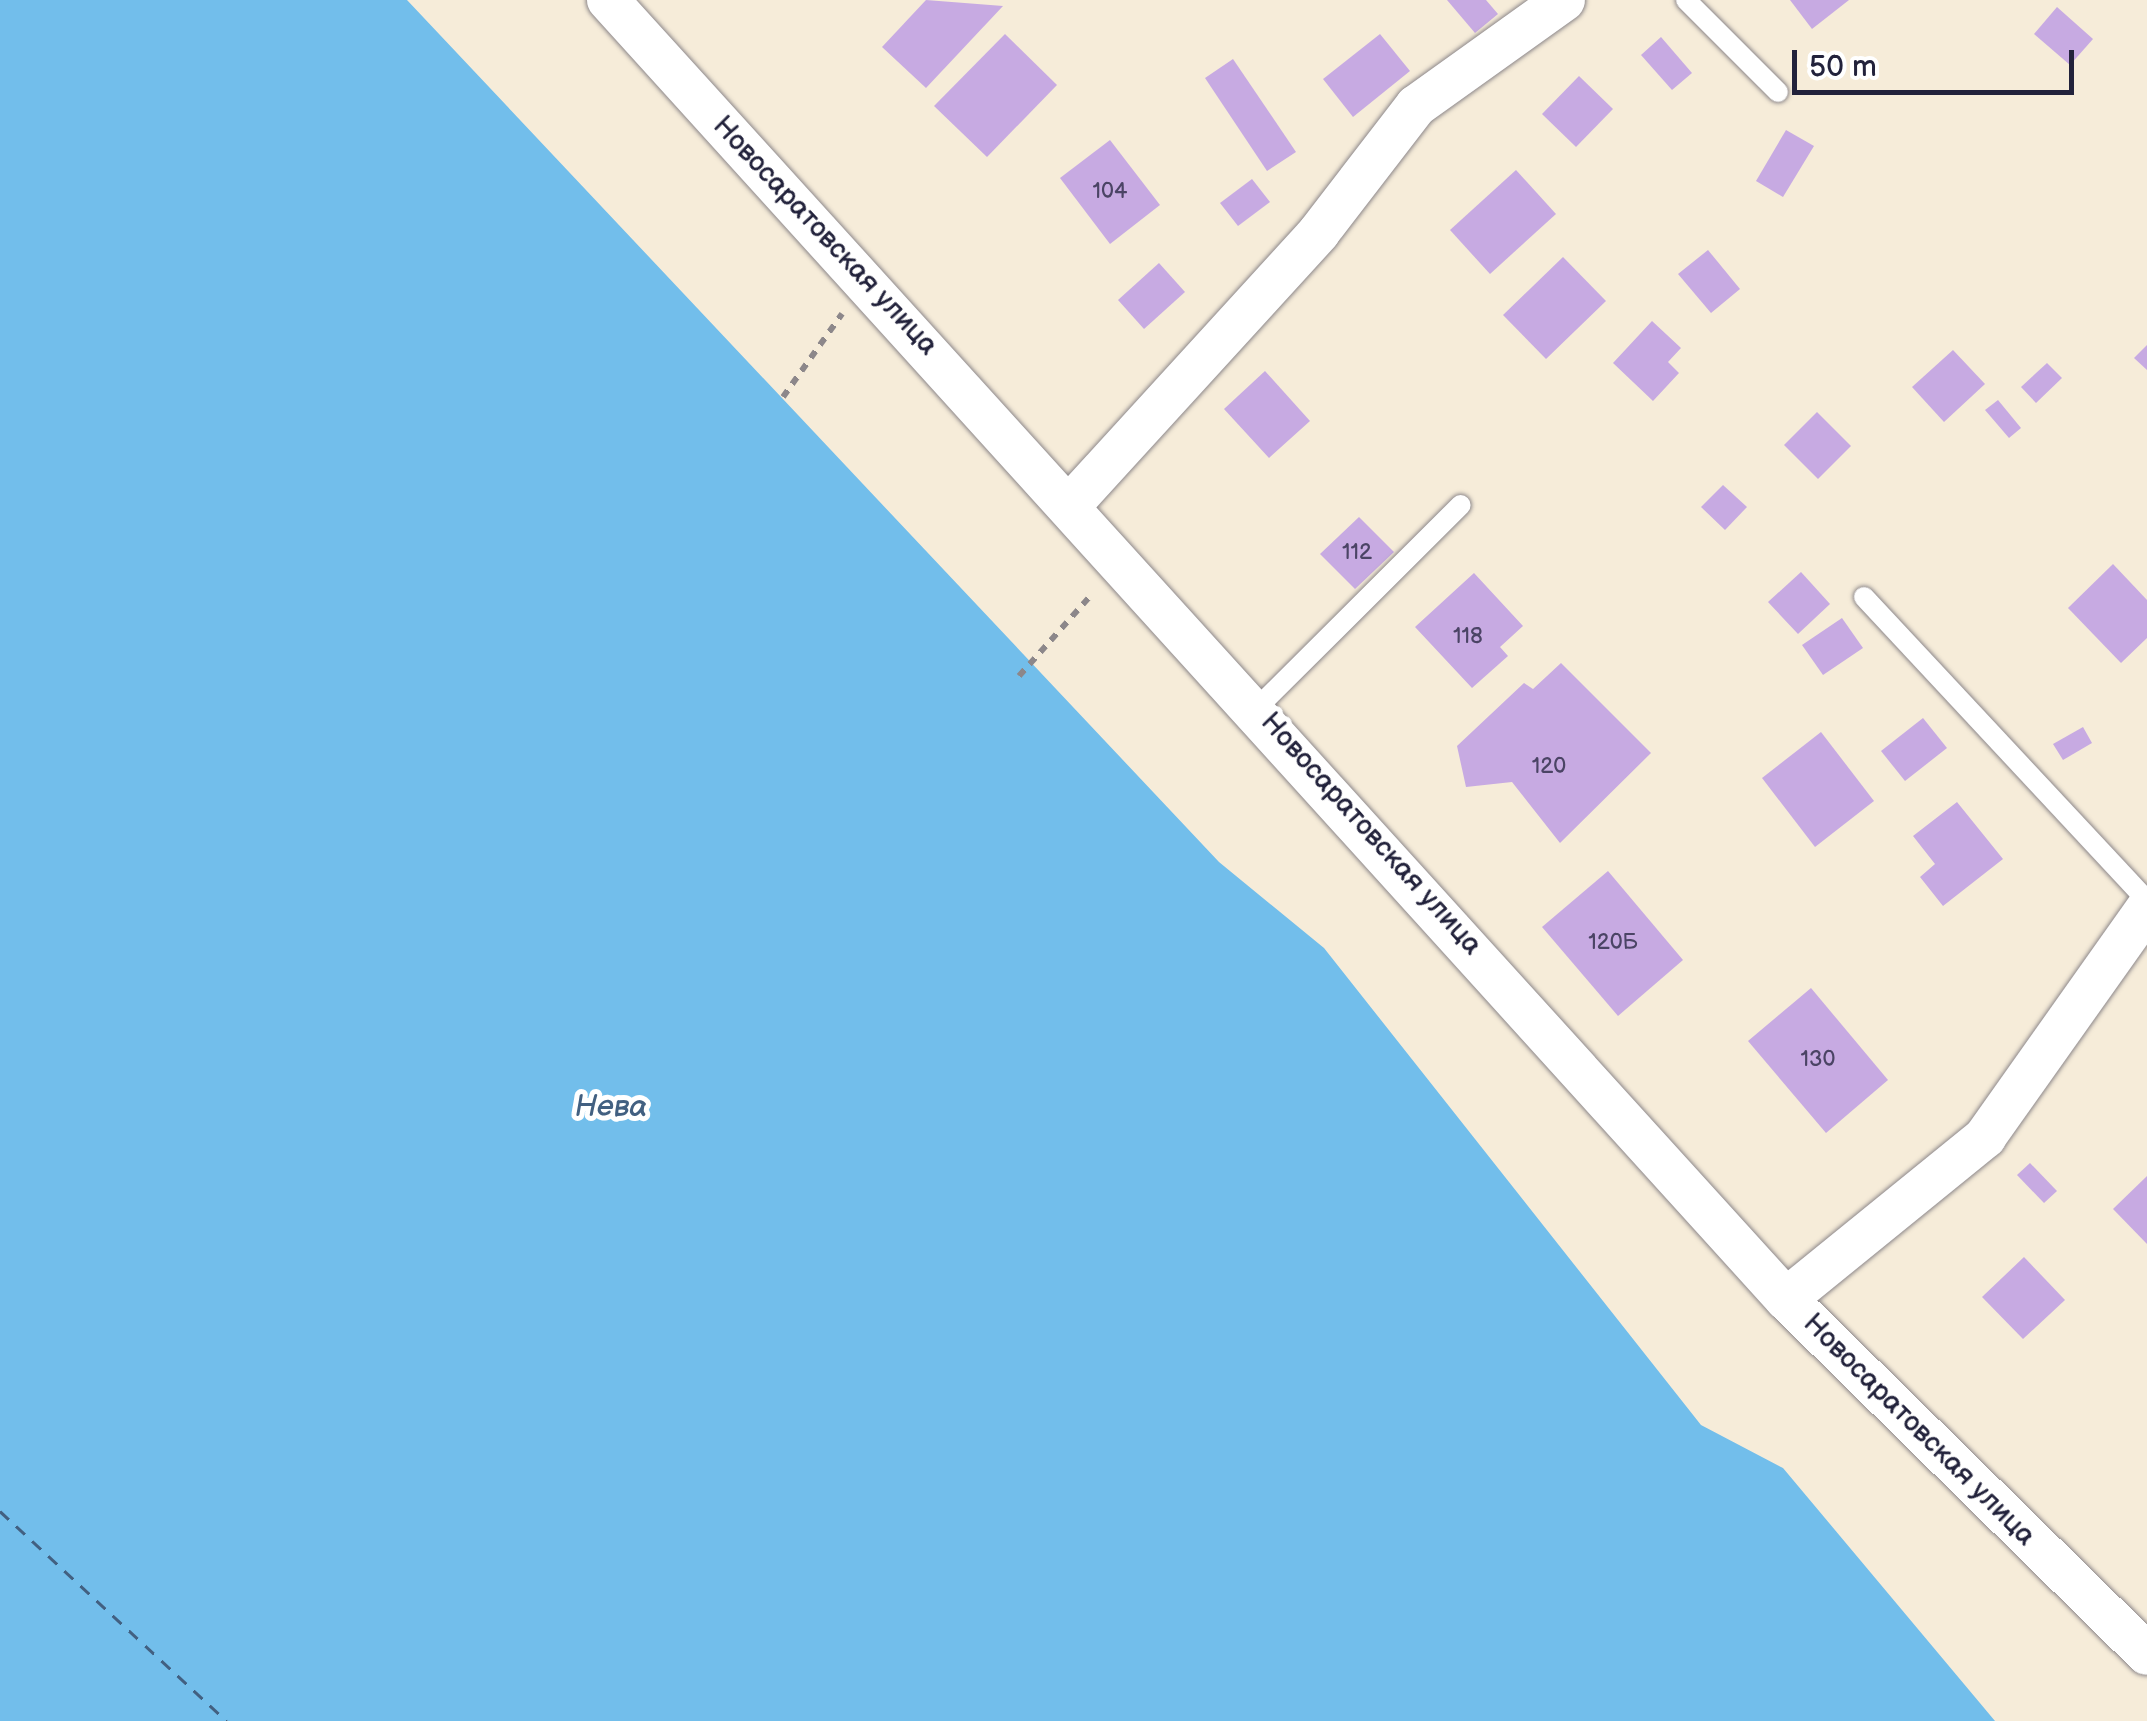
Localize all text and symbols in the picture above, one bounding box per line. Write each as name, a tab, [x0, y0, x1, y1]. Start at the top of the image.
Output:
scale bar	[1797, 30, 2080, 92]
text: 50 m	[1809, 49, 1877, 85]
street label: Новосаратовская улица	[706, 110, 944, 362]
house number: 104	[1093, 179, 1127, 205]
house number: 112	[1342, 540, 1372, 566]
house number: 118	[1453, 624, 1483, 650]
street label: Новосаратовская улица	[1253, 706, 1489, 962]
house number: 120	[1532, 754, 1566, 780]
house number: 120Б	[1588, 930, 1638, 956]
house number: 130	[1801, 1047, 1835, 1073]
water label: Нева	[575, 1089, 647, 1125]
street label: Новосаратовская улица	[1796, 1307, 2042, 1553]

